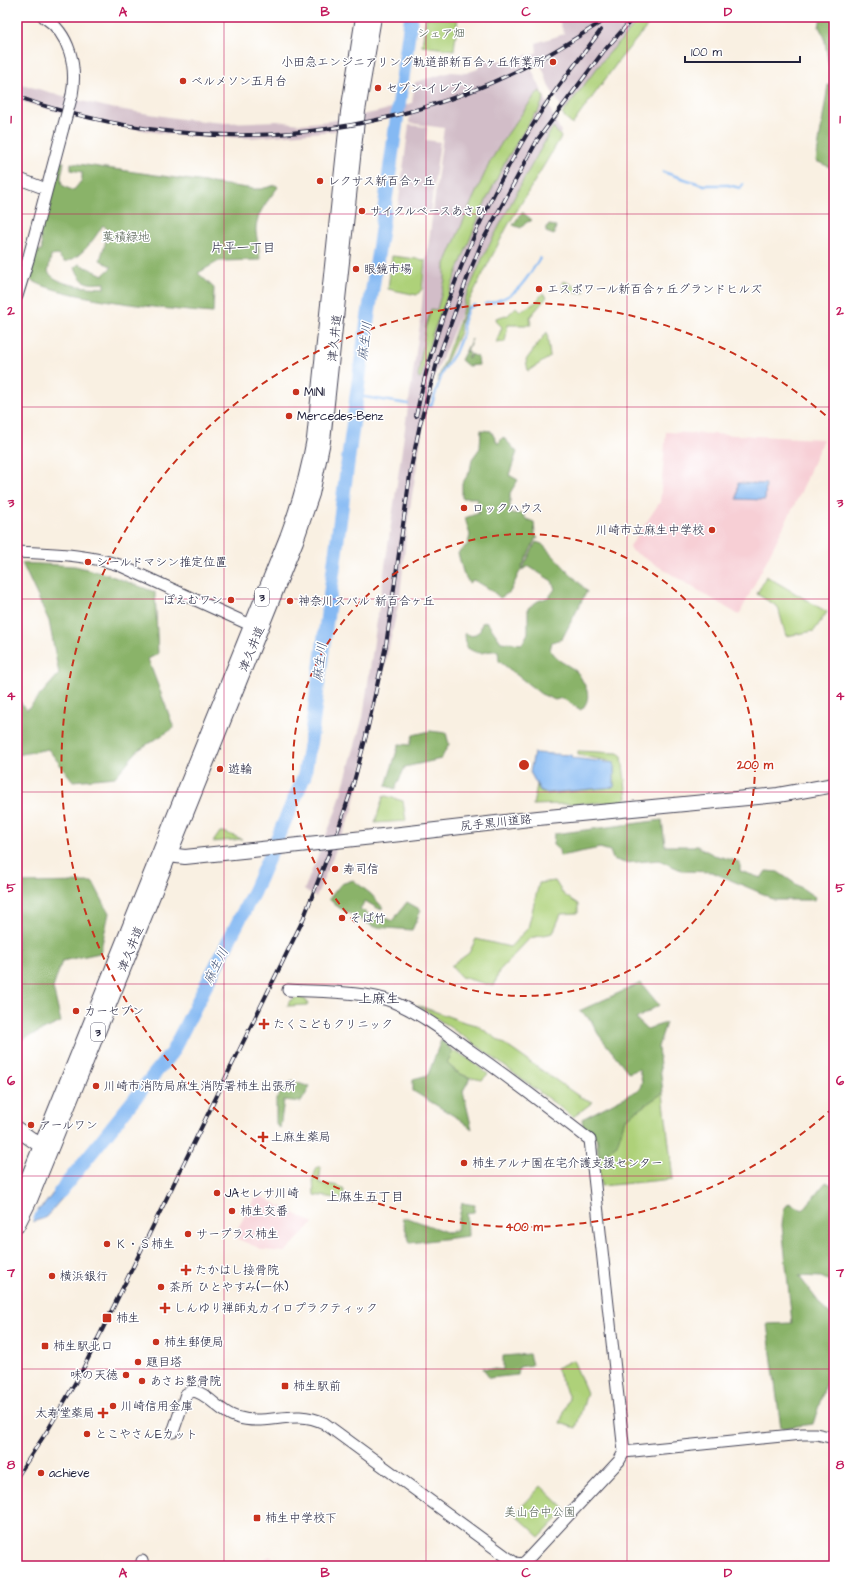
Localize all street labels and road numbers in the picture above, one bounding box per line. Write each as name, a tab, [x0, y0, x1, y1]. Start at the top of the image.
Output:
street label: 津久井道	[324, 313, 346, 363]
road number: 3	[255, 588, 269, 606]
street label: 津久井道	[235, 624, 269, 674]
street label: 尻手黒川道路	[459, 811, 533, 835]
street label: 津久井道	[114, 924, 148, 974]
road number: 3	[91, 1023, 105, 1041]

